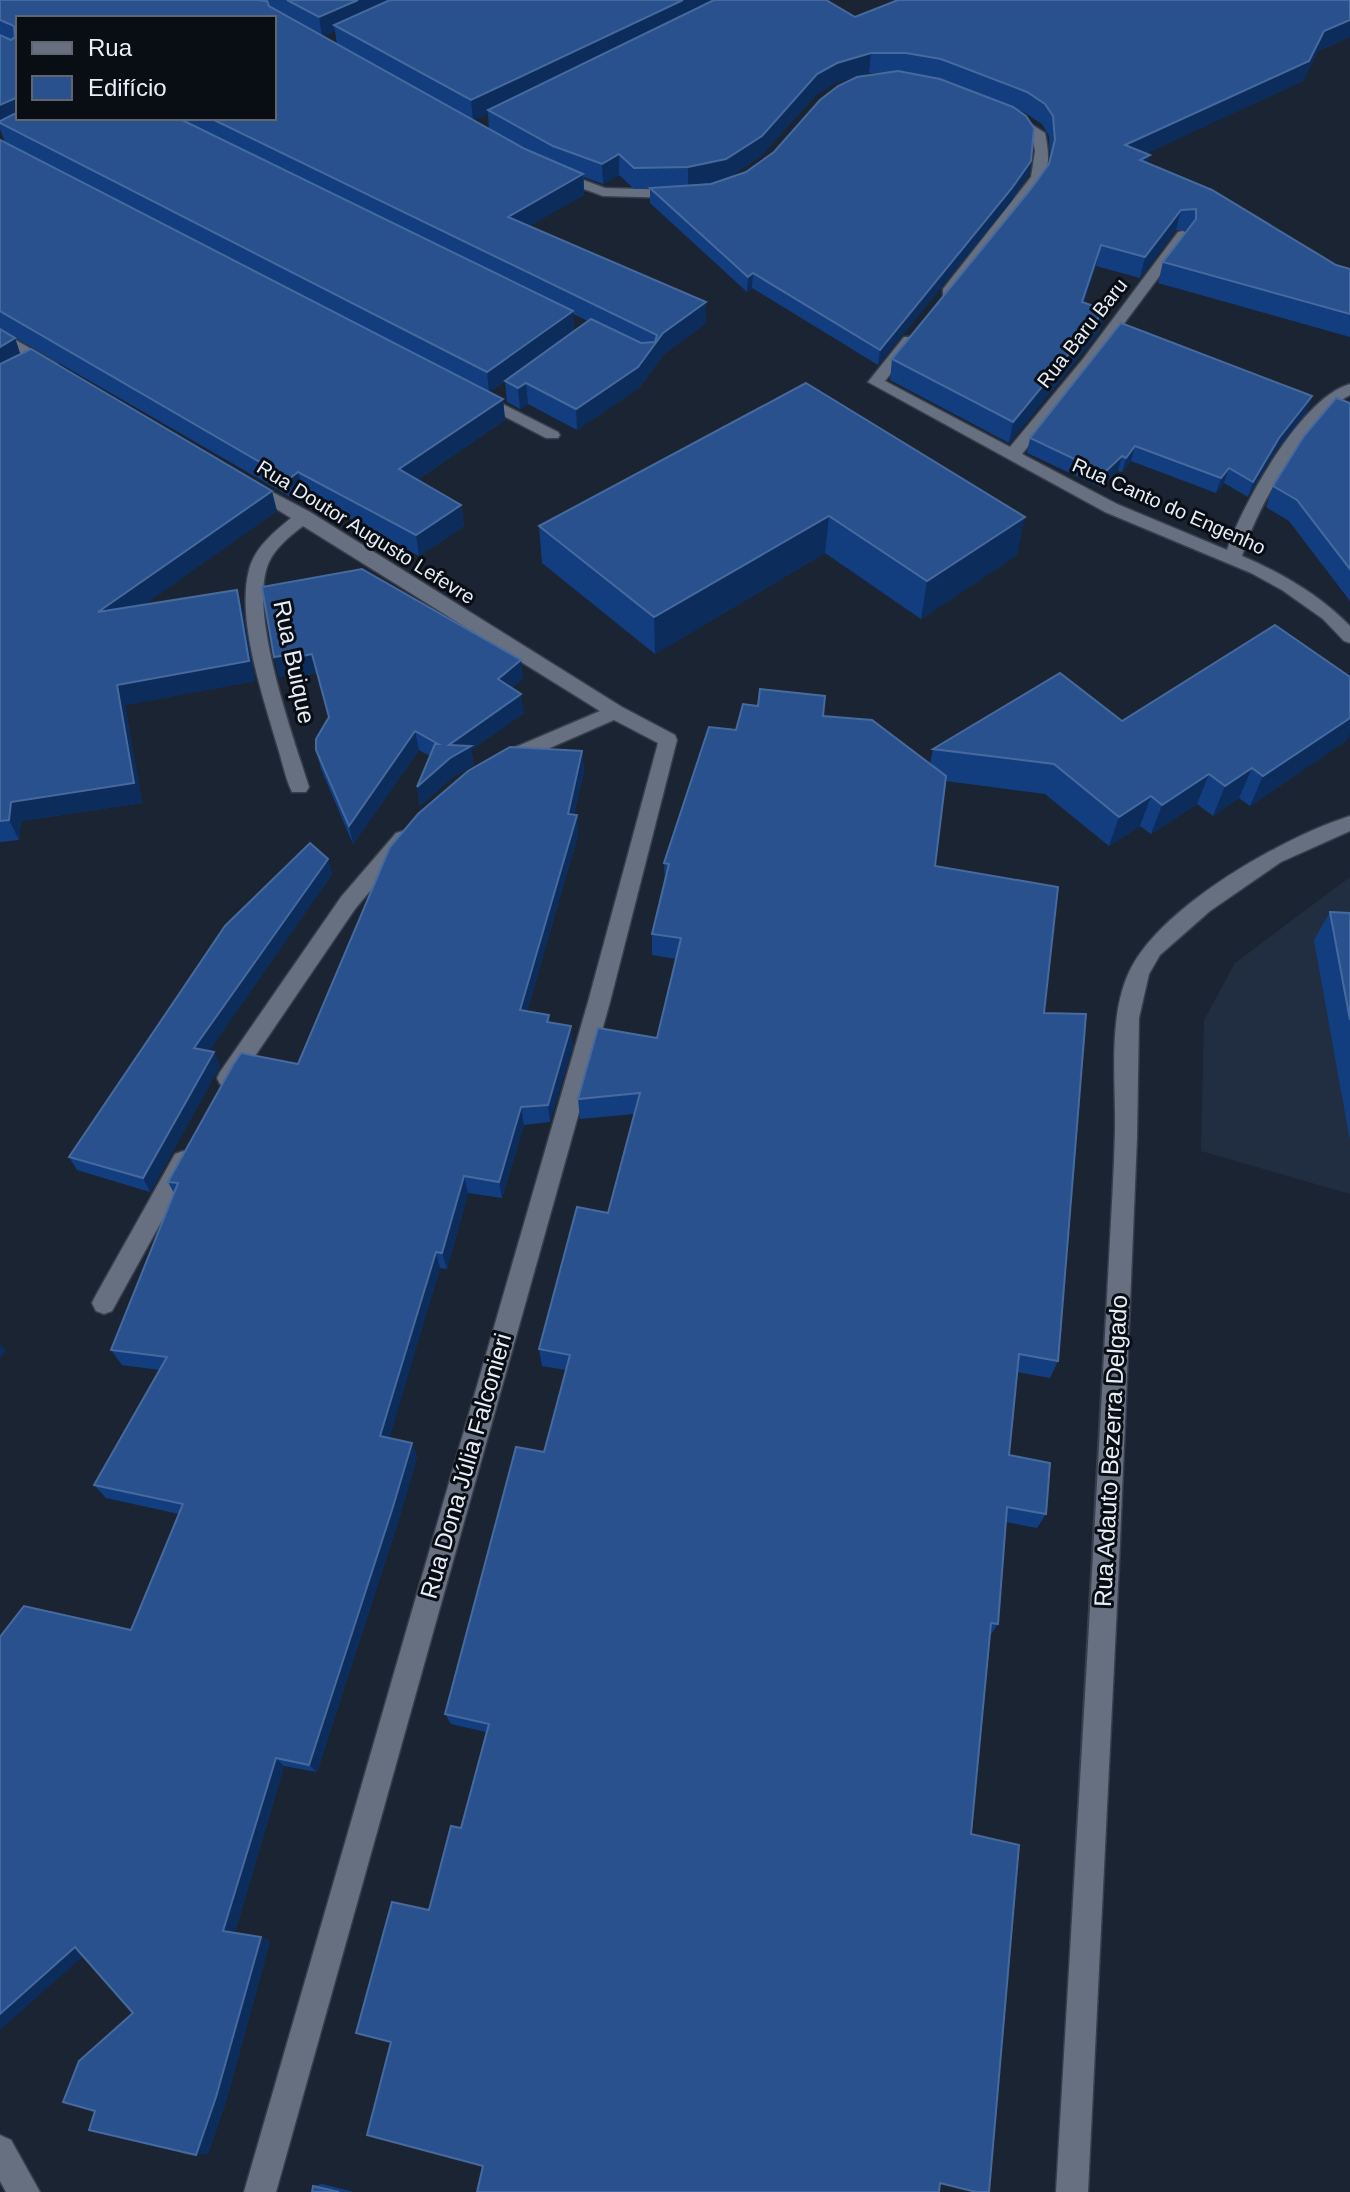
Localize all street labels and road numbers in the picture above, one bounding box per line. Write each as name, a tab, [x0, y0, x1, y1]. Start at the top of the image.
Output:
street label: Rua Baru Baru	[1033, 274, 1131, 392]
street label: Rua Canto do Engenho	[1069, 453, 1269, 559]
street label: Rua Doutor Augusto Lefevre	[253, 456, 479, 608]
street label: Rua Buique	[268, 598, 321, 726]
street label: Rua Adauto Bezerra Delgado	[1089, 1294, 1132, 1608]
street label: Rua Dona Júlia Falconieri	[415, 1330, 516, 1602]

